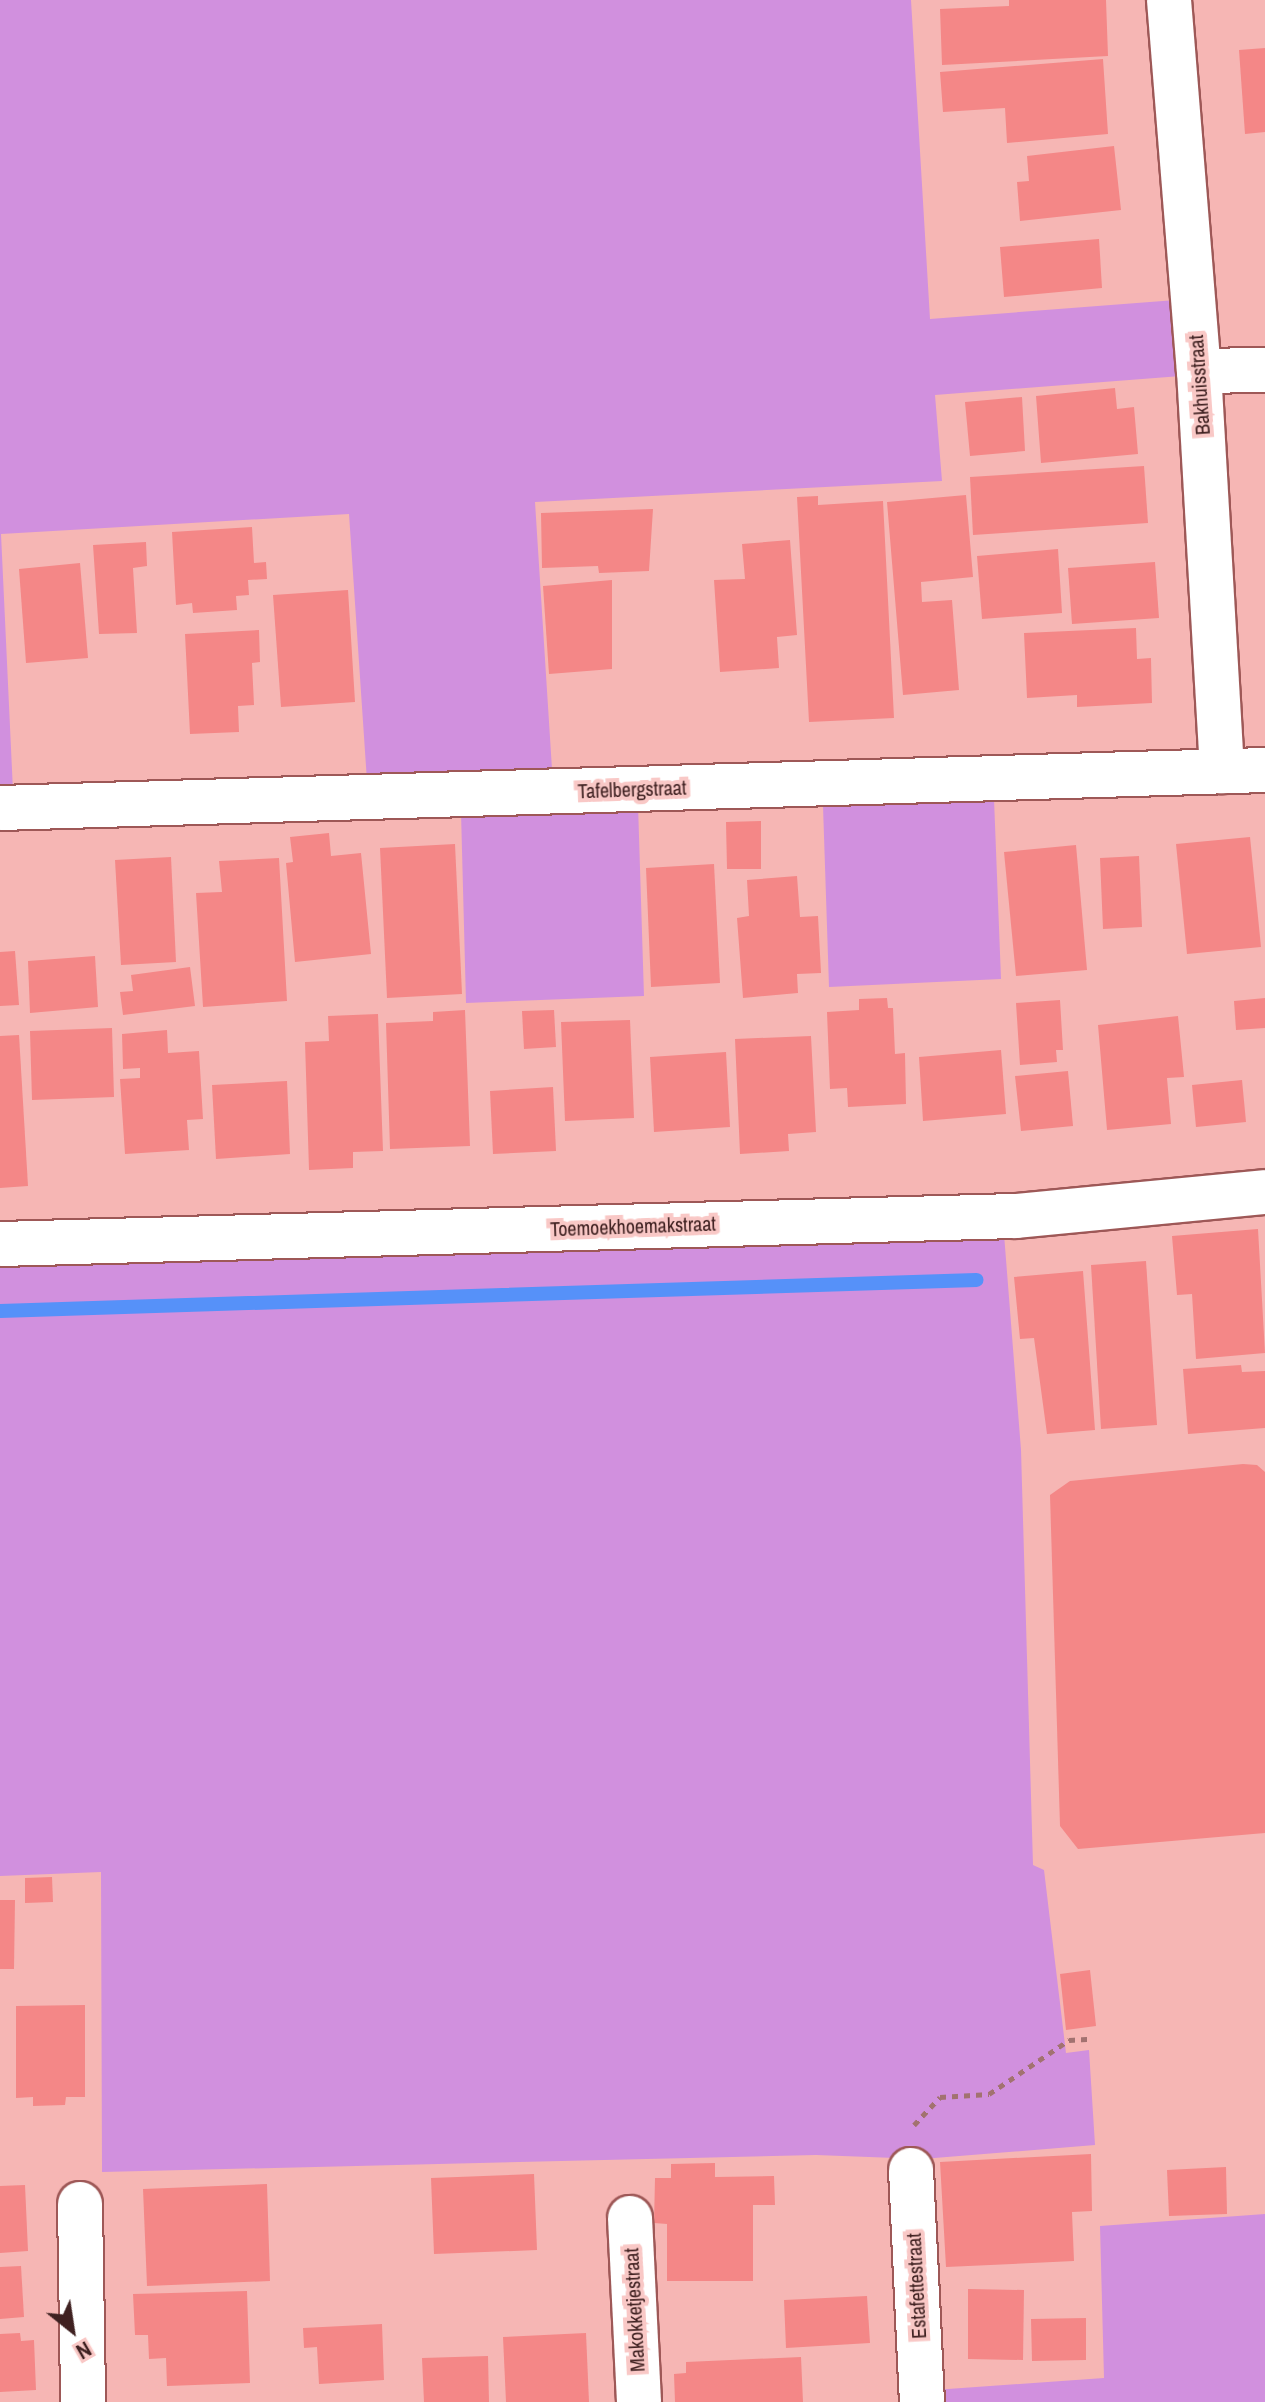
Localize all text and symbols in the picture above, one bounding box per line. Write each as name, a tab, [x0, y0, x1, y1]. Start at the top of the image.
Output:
street label: Bakhuisstraat	[1184, 334, 1214, 436]
street label: Tafelbergstraat	[577, 775, 687, 803]
street label: Toemoekhoemakstraat	[550, 1211, 716, 1241]
street label: Estafettestraat	[901, 2233, 931, 2339]
street label: Makokketjestraat	[619, 2247, 649, 2373]
north arrow	[32, 2290, 112, 2370]
text: N	[71, 2335, 97, 2367]

